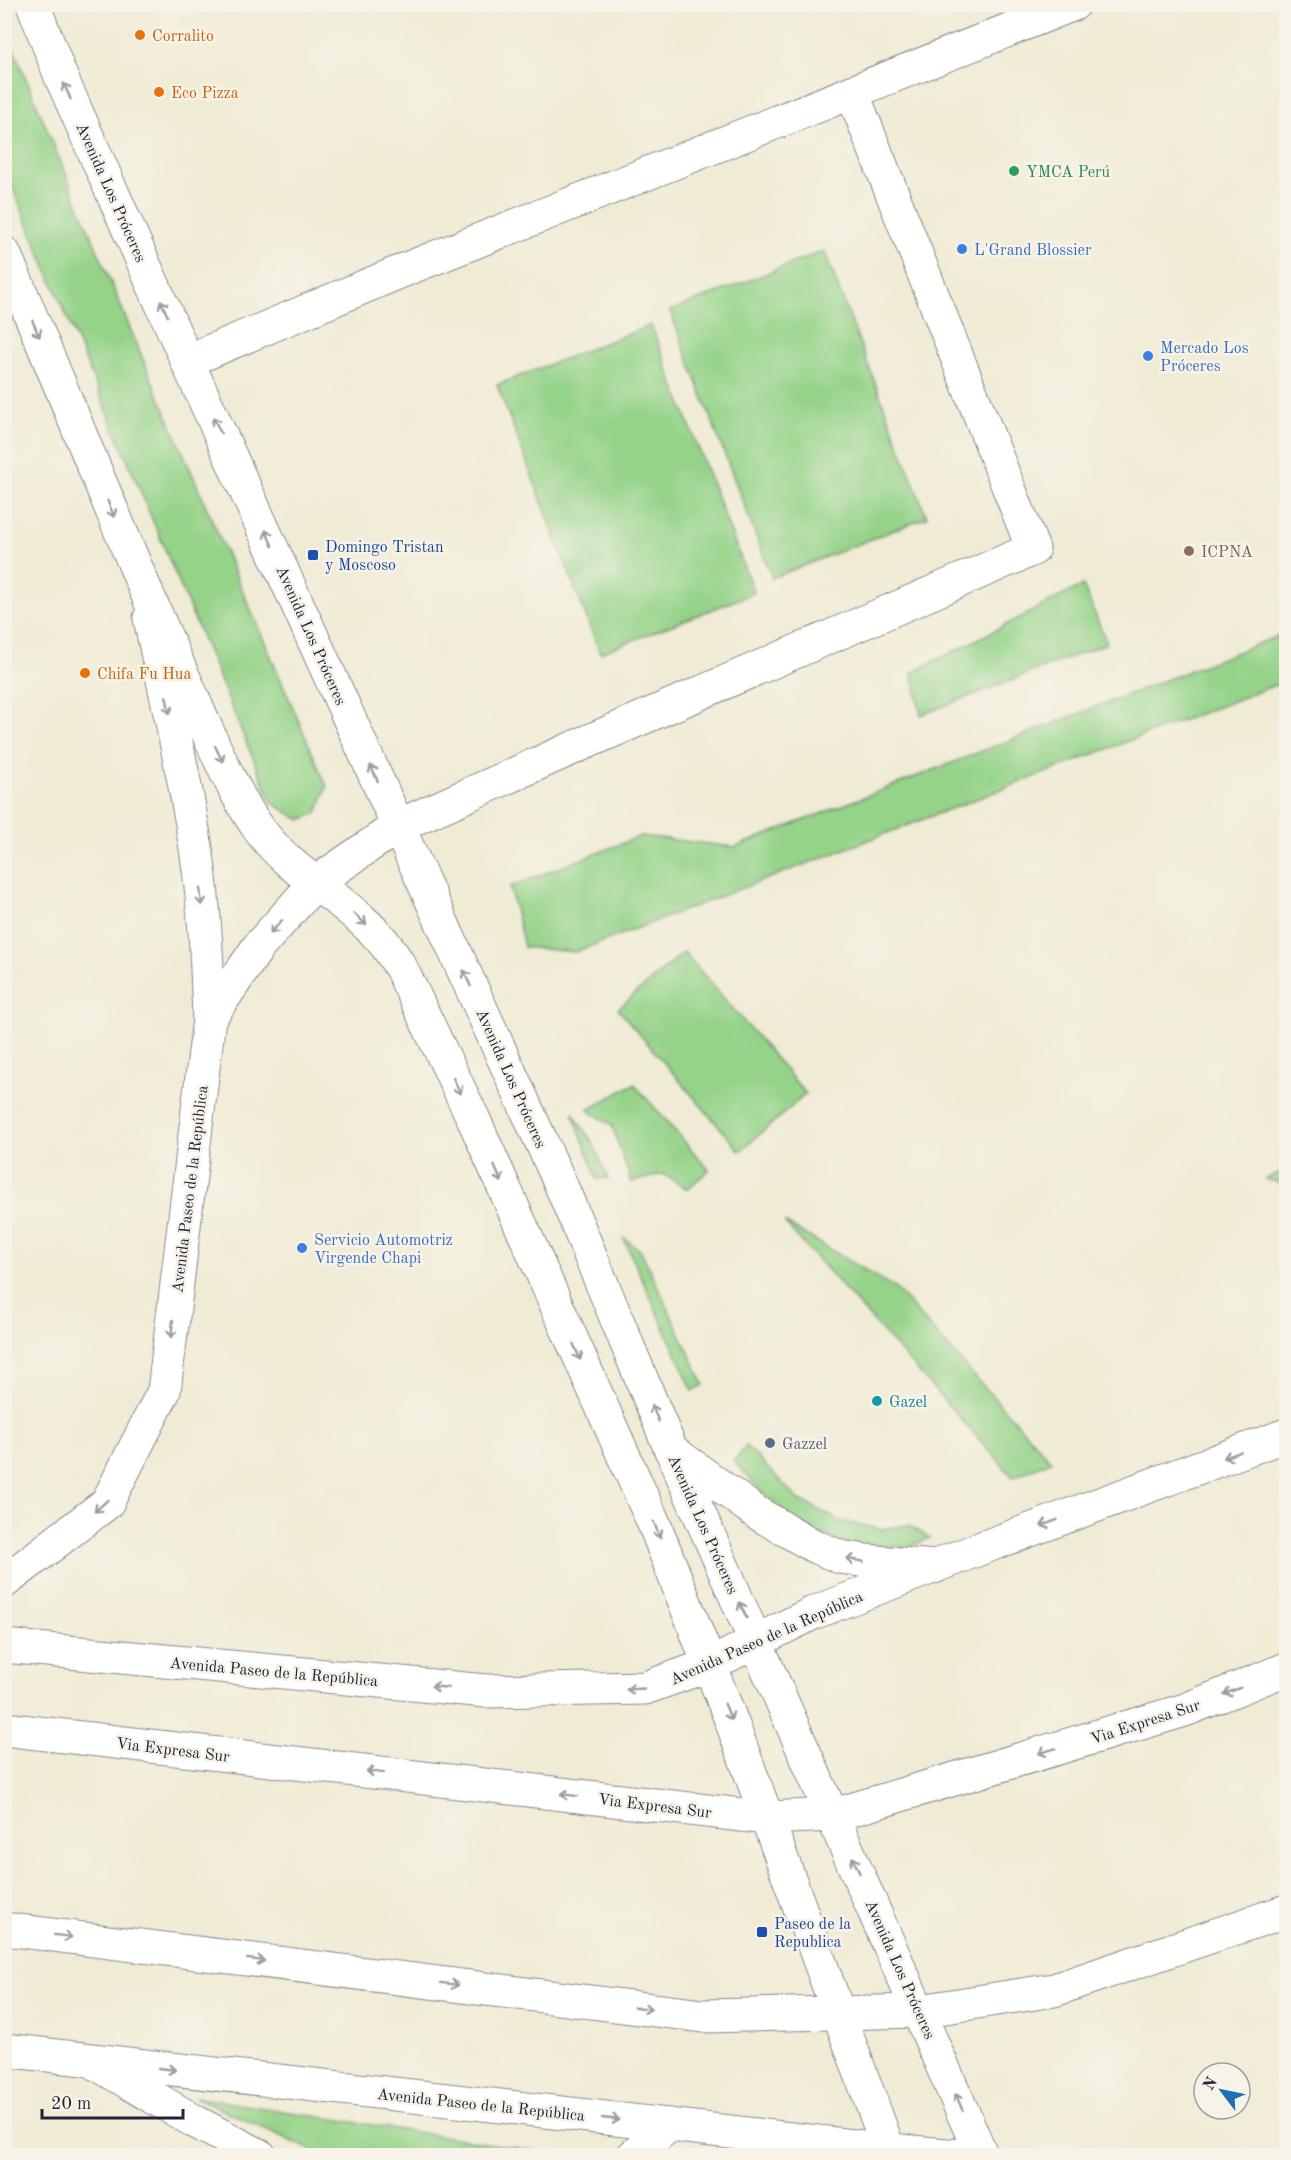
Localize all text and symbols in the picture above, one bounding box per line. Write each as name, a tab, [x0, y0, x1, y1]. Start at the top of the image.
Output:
marker: Corralito	[133, 28, 147, 42]
place label: Corralito	[152, 29, 214, 45]
one-way arrow	[61, 82, 72, 100]
marker: Eco Pizza	[152, 85, 166, 99]
place label: Eco Pizza	[171, 86, 239, 102]
street label: Avenida Los Próceres	[72, 121, 148, 265]
marker: YMCA Perú	[1007, 164, 1021, 178]
place label: YMCA Perú	[1026, 165, 1111, 181]
marker: L'Grand Blossier	[955, 242, 969, 256]
place label: L'Grand Blossier	[974, 243, 1092, 259]
one-way arrow	[157, 299, 169, 317]
one-way arrow	[31, 320, 42, 338]
place label: Mercado Los Próceres	[1160, 341, 1249, 375]
marker: Mercado Los Próceres	[1141, 349, 1155, 363]
one-way arrow	[211, 417, 222, 435]
one-way arrow	[106, 500, 117, 518]
one-way arrow	[262, 529, 274, 547]
place label: Domingo Tristan y Moscoso	[325, 540, 444, 574]
marker: ICPNA	[1182, 544, 1196, 558]
place label: ICPNA	[1201, 545, 1253, 561]
marker: Domingo Tristan y Moscoso	[306, 548, 320, 562]
street label: Avenida Los Próceres	[272, 564, 348, 708]
marker: Chifa Fu Hua	[78, 666, 92, 680]
place label: Chifa Fu Hua	[97, 667, 191, 683]
one-way arrow	[163, 695, 174, 715]
one-way arrow	[214, 745, 226, 763]
one-way arrow	[368, 765, 380, 783]
one-way arrow	[196, 887, 207, 907]
one-way arrow	[352, 912, 367, 926]
one-way arrow	[269, 919, 283, 934]
one-way arrow	[461, 970, 472, 988]
street label: Avenida Los Próceres	[472, 1007, 548, 1151]
one-way arrow	[452, 1077, 464, 1095]
street label: Avenida Paseo de la República	[170, 1084, 212, 1294]
one-way arrow	[492, 1164, 504, 1182]
place label: Servicio Automotriz Virgende Chapi	[314, 1233, 453, 1267]
marker: Servicio Automotriz Virgende Chapi	[295, 1241, 309, 1255]
one-way arrow	[166, 1318, 177, 1338]
one-way arrow	[572, 1342, 584, 1360]
marker: Gazel	[870, 1394, 884, 1408]
place label: Gazel	[889, 1395, 927, 1411]
one-way arrow	[649, 1404, 660, 1422]
marker: Gazzel	[763, 1436, 777, 1450]
place label: Gazzel	[782, 1437, 827, 1453]
one-way arrow	[1223, 1450, 1241, 1461]
street label: Avenida Los Próceres	[664, 1453, 740, 1597]
one-way arrow	[94, 1499, 109, 1513]
one-way arrow	[1040, 1518, 1059, 1529]
one-way arrow	[652, 1520, 663, 1539]
one-way arrow	[845, 1554, 865, 1565]
street label: Avenida Paseo de la República	[668, 1589, 866, 1689]
one-way arrow	[737, 1602, 748, 1620]
street label: Avenida Paseo de la República	[169, 1656, 379, 1690]
one-way arrow	[431, 1681, 451, 1692]
one-way arrow	[625, 1683, 645, 1694]
one-way arrow	[1223, 1686, 1242, 1697]
street label: Via Expresa Sur	[1089, 1698, 1203, 1748]
one-way arrow	[723, 1702, 734, 1720]
street label: Via Expresa Sur	[115, 1736, 231, 1766]
one-way arrow	[1038, 1746, 1057, 1757]
one-way arrow	[366, 1767, 386, 1778]
one-way arrow	[559, 1789, 579, 1800]
street label: Via Expresa Sur	[597, 1792, 713, 1822]
one-way arrow	[849, 1857, 861, 1875]
street label: Avenida Los Próceres	[861, 1898, 937, 2042]
place label: Paseo de la Republica	[774, 1917, 851, 1951]
marker: Paseo de la Republica	[755, 1925, 769, 1939]
one-way arrow	[52, 1931, 72, 1942]
one-way arrow	[246, 1955, 265, 1966]
one-way arrow	[439, 1979, 459, 1990]
one-way arrow	[633, 2003, 652, 2014]
north arrow	[1192, 2061, 1252, 2121]
one-way arrow	[156, 2064, 176, 2075]
text: N	[1201, 2074, 1221, 2094]
scale bar	[42, 2082, 183, 2120]
street label: Avenida Paseo de la República	[376, 2087, 586, 2125]
one-way arrow	[953, 2093, 964, 2111]
text: 20 m	[51, 2095, 91, 2113]
one-way arrow	[601, 2114, 621, 2125]

